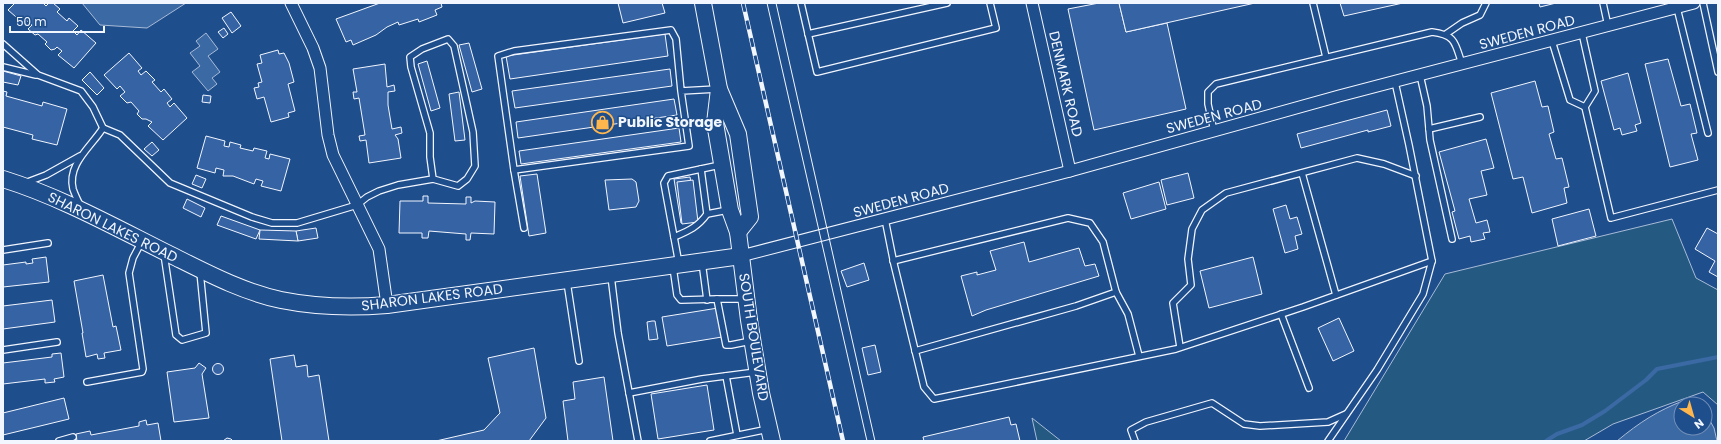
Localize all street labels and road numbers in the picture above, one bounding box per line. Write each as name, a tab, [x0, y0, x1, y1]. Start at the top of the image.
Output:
street label: SWEDEN ROAD	[1477, 10, 1577, 54]
street label: DENMARK ROAD	[1044, 29, 1088, 139]
street label: SWEDEN ROAD	[1164, 94, 1264, 138]
street label: SWEDEN ROAD	[851, 178, 951, 222]
street label: SHARON LAKES ROAD	[45, 187, 181, 267]
street label: SOUTH BOULEVARD	[734, 272, 774, 402]
street label: SHARON LAKES ROAD	[360, 278, 504, 316]

